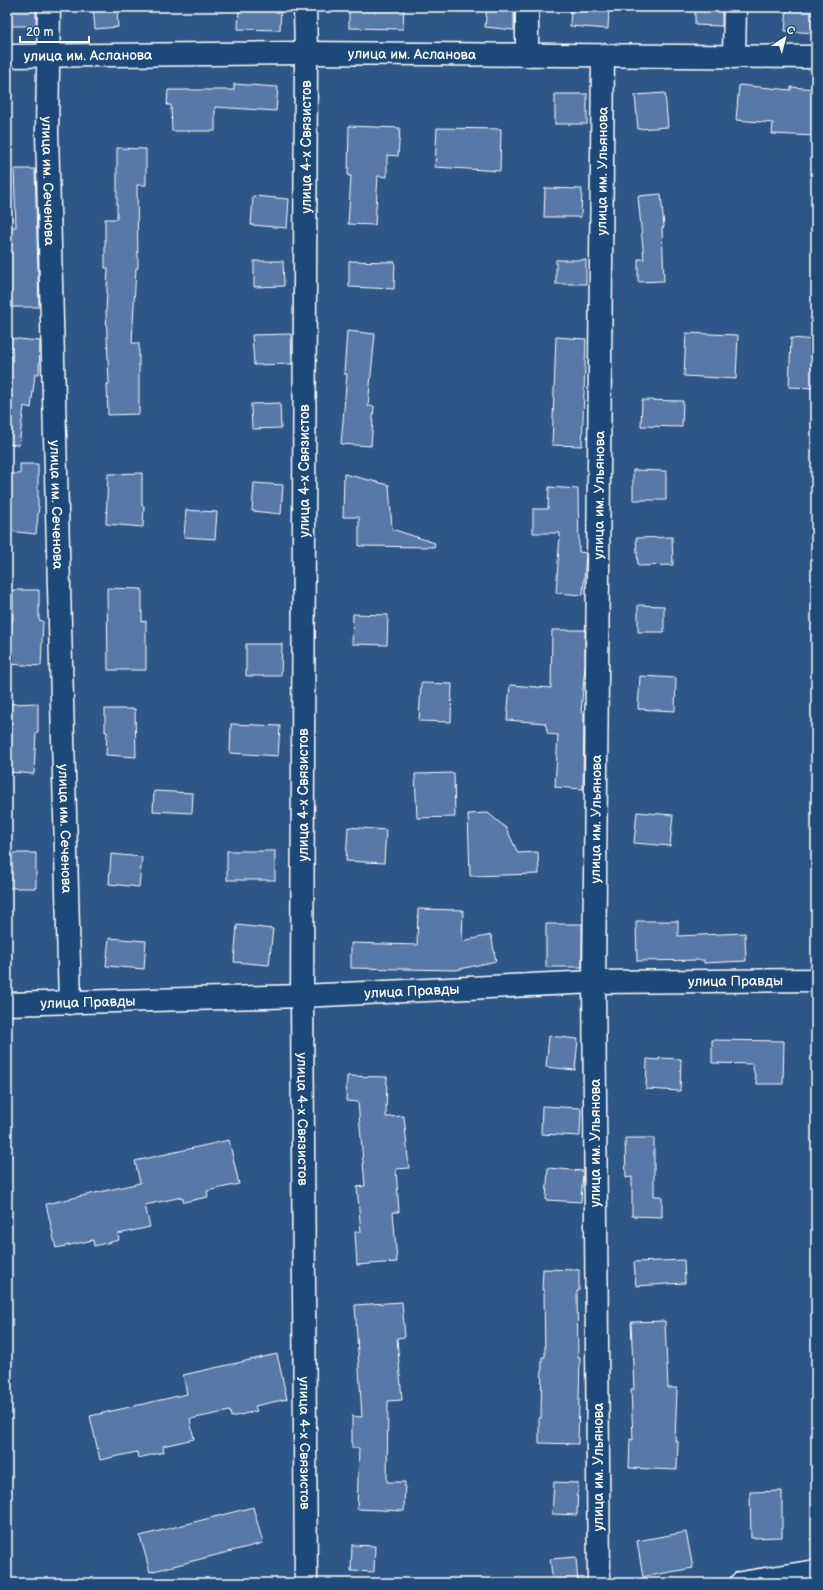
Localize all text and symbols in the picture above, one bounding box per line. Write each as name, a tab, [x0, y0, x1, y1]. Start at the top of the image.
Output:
scale bar	[20, 18, 89, 44]
north arrow	[765, 18, 805, 58]
text: С	[784, 23, 798, 38]
text: 20 m	[26, 25, 53, 40]
street label: улица им. Асланова	[348, 45, 477, 63]
street label: улица им. Асланова	[24, 46, 153, 64]
street label: улица 4-х Связистов	[298, 80, 315, 214]
street label: улица им. Ульянова	[593, 106, 611, 236]
street label: улица им. Сеченова	[38, 116, 59, 247]
street label: улица 4-х Связистов	[296, 404, 313, 538]
street label: улица им. Ульянова	[590, 430, 608, 560]
street label: улица им. Сеченова	[47, 440, 67, 570]
street label: улица 4-х Связистов	[295, 728, 312, 862]
street label: улица им. Ульянова	[586, 754, 605, 884]
street label: улица им. Сеченова	[55, 764, 76, 894]
street label: улица Правды	[688, 972, 783, 990]
street label: улица Правды	[364, 980, 460, 1002]
street label: улица Правды	[40, 992, 136, 1012]
street label: улица 4-х Связистов	[294, 1052, 312, 1186]
street label: улица им. Ульянова	[587, 1078, 604, 1207]
street label: улица 4-х Связистов	[296, 1376, 314, 1510]
street label: улица им. Ульянова	[590, 1402, 607, 1531]

